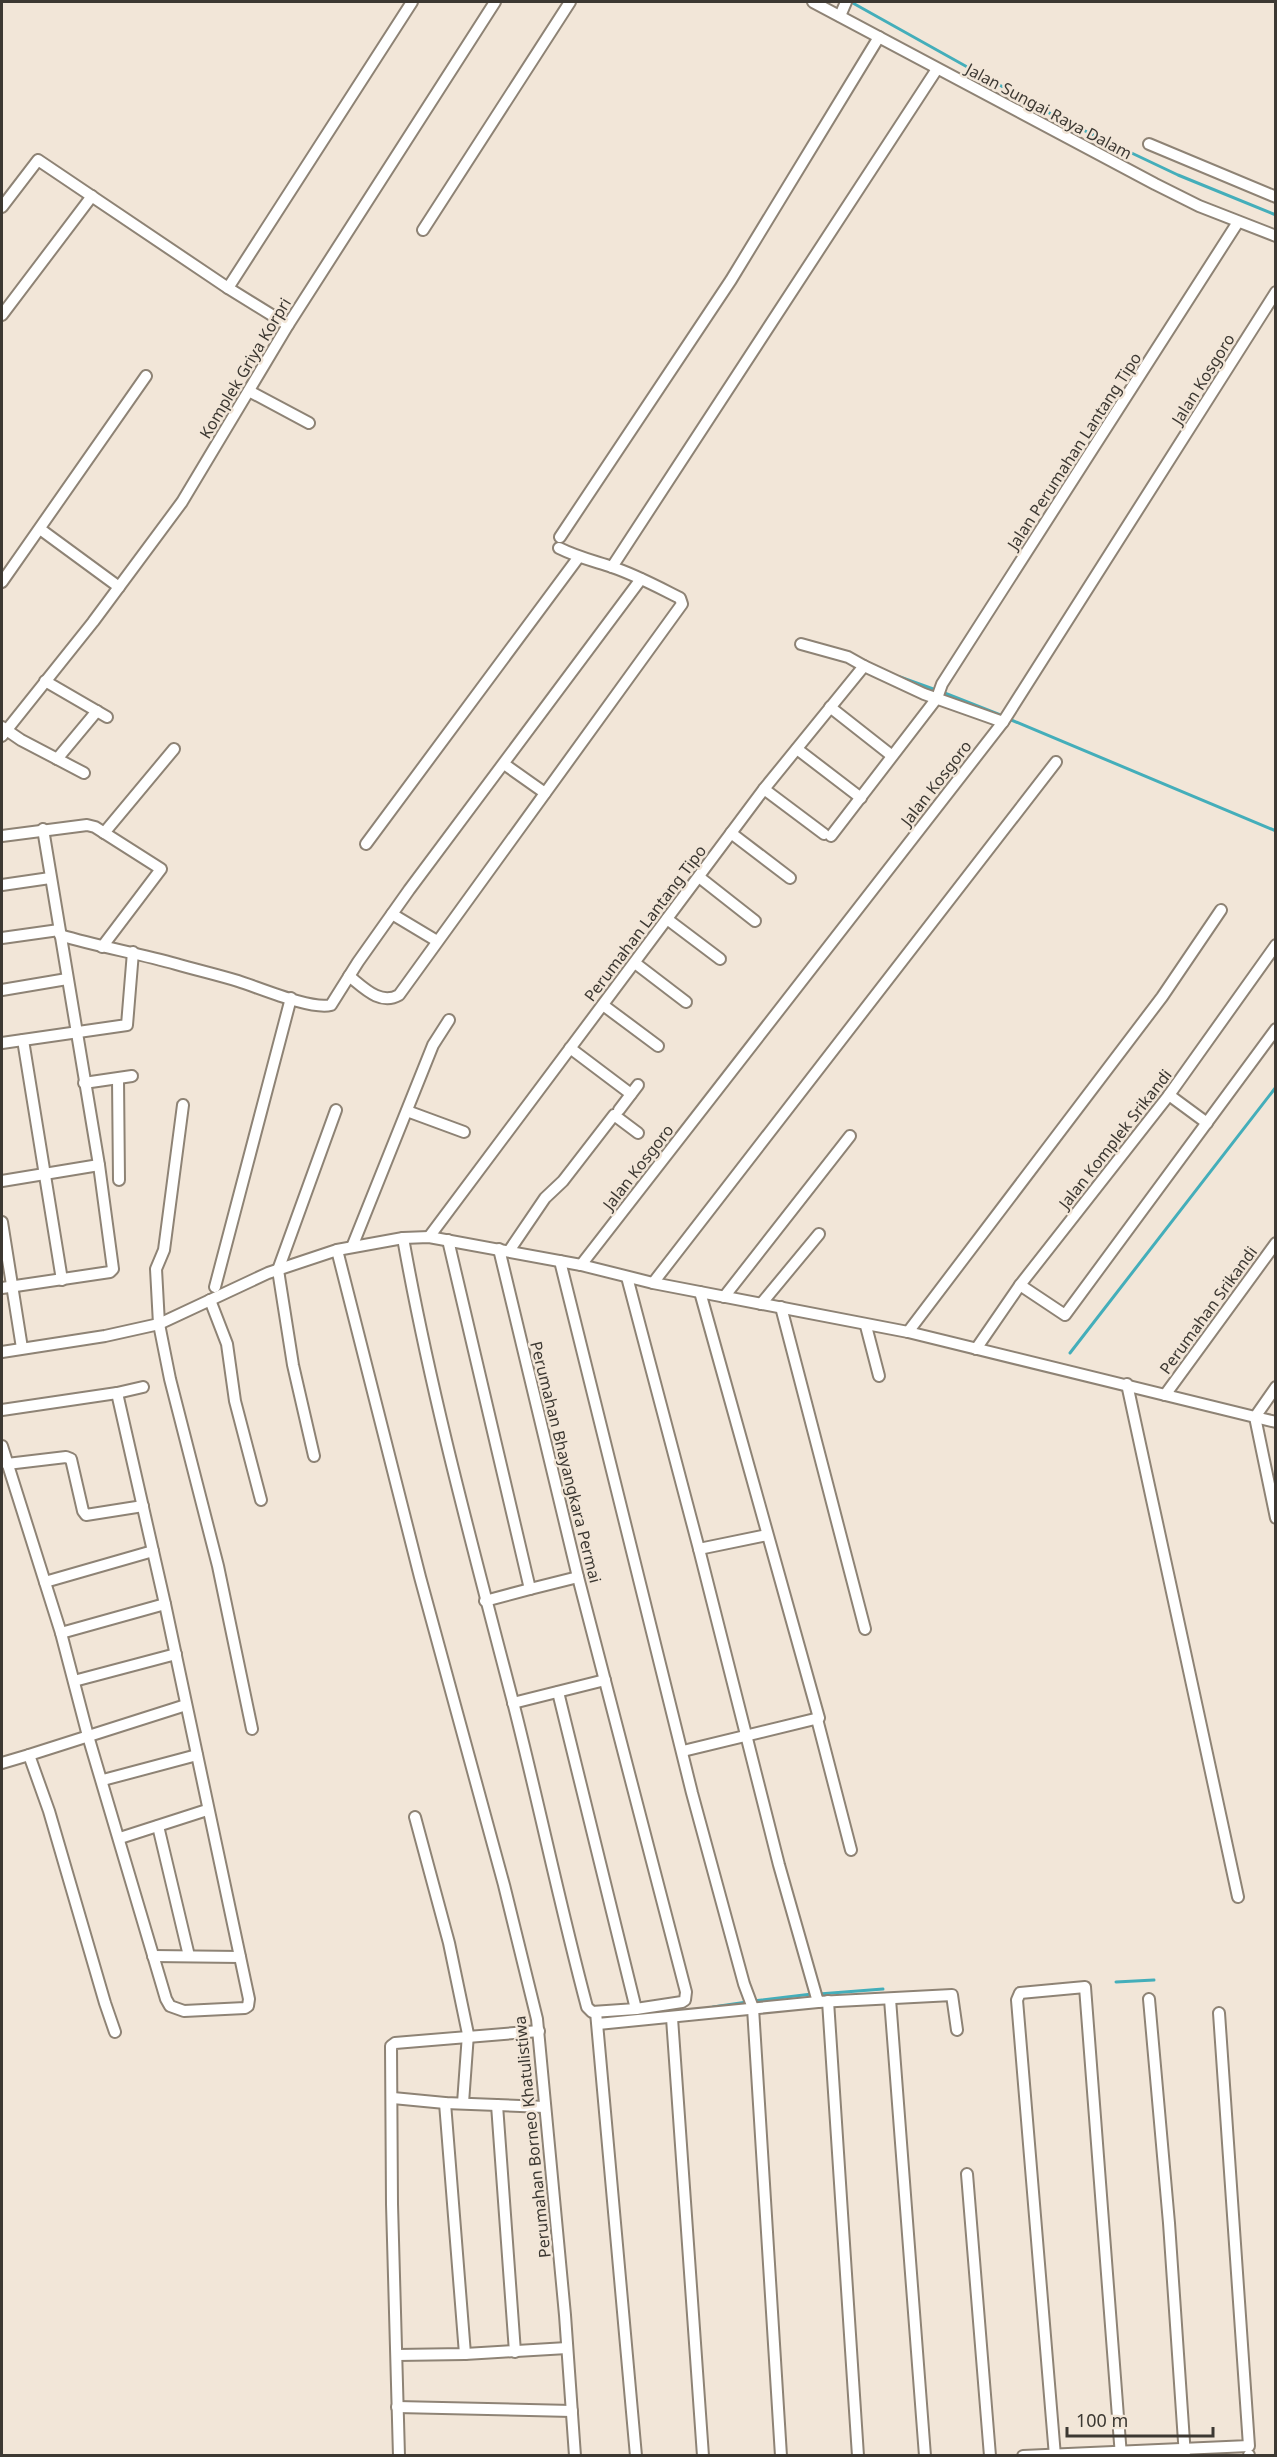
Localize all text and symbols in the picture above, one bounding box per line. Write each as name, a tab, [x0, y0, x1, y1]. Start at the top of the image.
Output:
street label: Jalan Sungai Raya Dalam	[960, 57, 1136, 164]
street label: Komplek Griya Korpri	[194, 293, 296, 443]
street label: Jalan Kosgoro	[1165, 329, 1240, 430]
street label: Jalan Perumahan Lantang Tipo	[1001, 348, 1146, 556]
street label: Jalan Kosgoro	[894, 736, 976, 832]
street label: Perumahan Lantang Tipo	[579, 840, 711, 1006]
street label: Jalan Komplek Srikandi	[1052, 1065, 1177, 1215]
street label: Jalan Kosgoro	[596, 1120, 678, 1216]
street label: Perumahan Srikandi	[1154, 1242, 1262, 1378]
street label: Perumahan Bhayangkara Permai	[525, 1339, 607, 1585]
street label: Perumahan Borneo Khatulistiwa	[508, 2015, 556, 2259]
scale bar	[1067, 2400, 1212, 2438]
text: 100 m	[1076, 2408, 1128, 2432]

